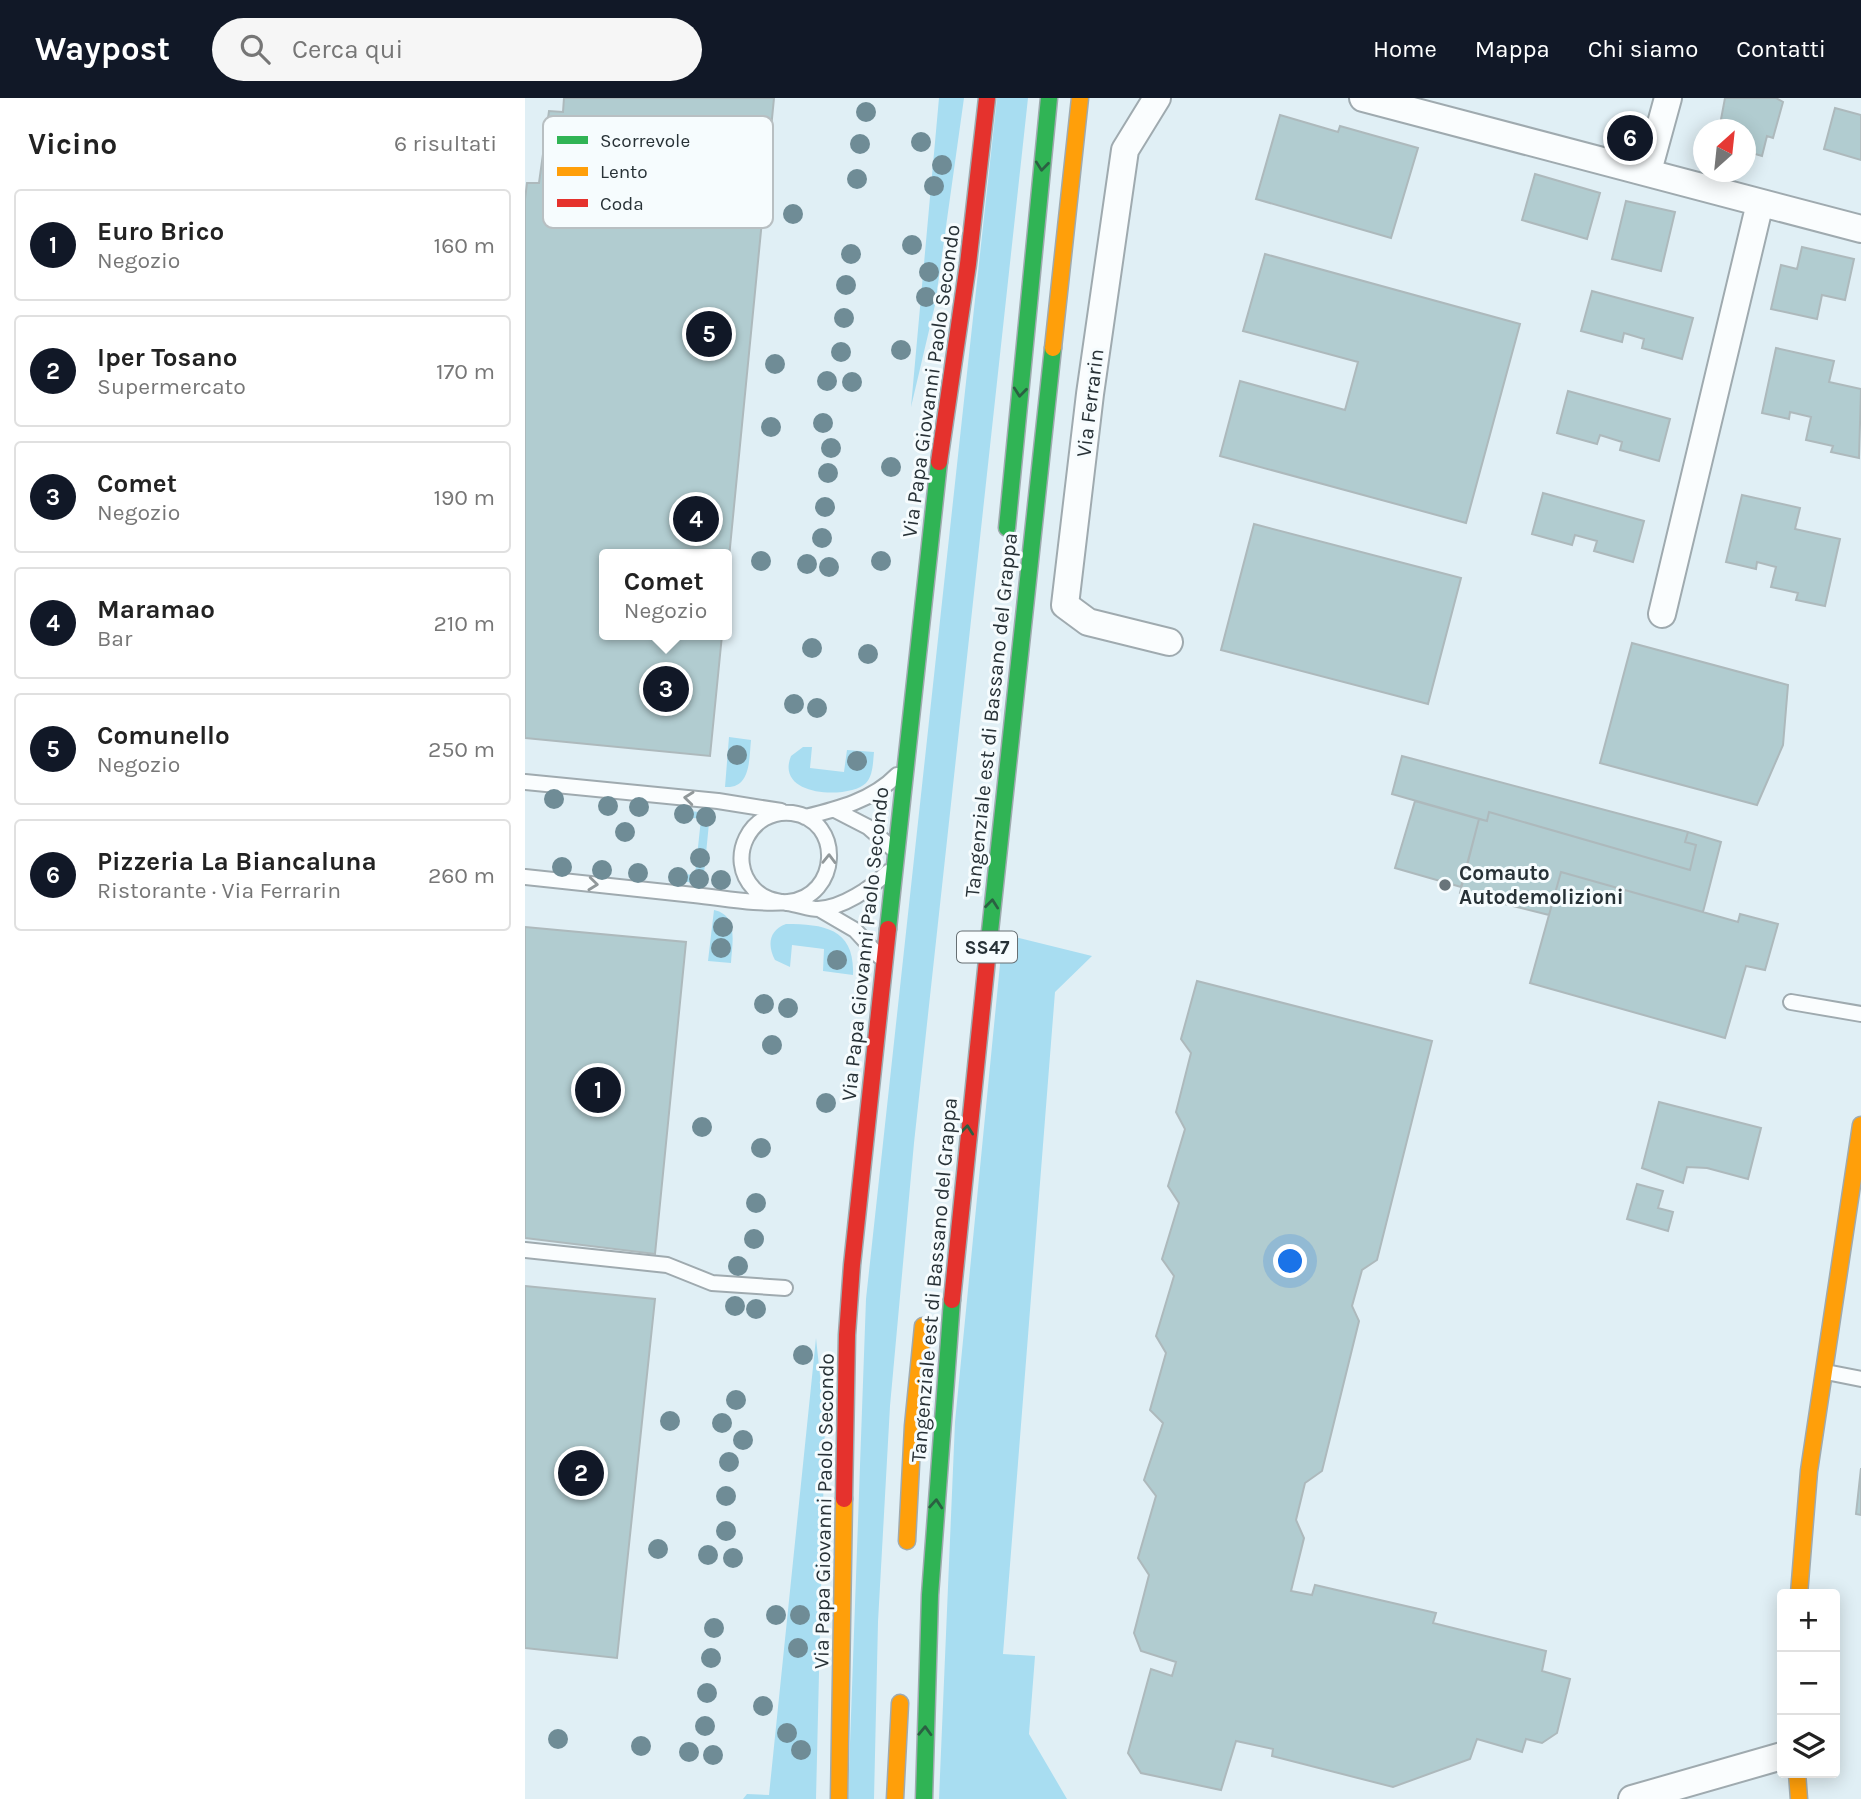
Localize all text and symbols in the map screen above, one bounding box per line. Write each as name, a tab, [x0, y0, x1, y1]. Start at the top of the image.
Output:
search box	[212, 18, 702, 81]
text: Waypost	[35, 30, 170, 68]
icon: search	[236, 30, 274, 68]
text: Cerca qui	[292, 34, 403, 65]
text: Home	[1373, 35, 1437, 63]
text: Mappa	[1475, 35, 1550, 63]
text: Chi siamo	[1588, 35, 1698, 63]
text: Contatti	[1736, 35, 1826, 63]
pin: 6	[1607, 112, 1653, 164]
legend	[543, 116, 773, 228]
north arrow	[1693, 119, 1756, 182]
text: Vicino	[28, 126, 117, 162]
text: 6 risultati	[394, 130, 497, 157]
text: Scorrevole	[600, 130, 690, 152]
text: Lento	[600, 161, 648, 183]
one-way arrow	[1035, 161, 1050, 172]
text: Coda	[600, 193, 644, 215]
text: Euro Brico	[97, 216, 224, 247]
street label: Via Papa Giovanni Paolo Secondo	[897, 223, 965, 539]
text: 1	[49, 232, 57, 259]
text: 160 m	[434, 232, 495, 259]
text: Negozio	[97, 247, 180, 274]
pin: 5	[686, 308, 732, 360]
text: Iper Tosano	[97, 342, 237, 373]
street label: Via Ferrarin	[1071, 347, 1109, 459]
text: 2	[46, 358, 60, 385]
text: 170 m	[436, 358, 495, 385]
text: Supermercato	[97, 373, 246, 400]
one-way arrow	[1013, 387, 1028, 398]
text: Comet	[97, 468, 177, 499]
text: 3	[46, 484, 60, 511]
text: 190 m	[433, 484, 495, 511]
pin: 4	[673, 493, 719, 545]
text: Negozio	[97, 499, 180, 526]
street label: Tangenziale est di Bassano del Grappa	[960, 532, 1022, 898]
popup	[599, 549, 732, 640]
text: Comet	[624, 566, 704, 597]
text: Maramao	[97, 594, 215, 625]
text: Negozio	[624, 597, 707, 624]
text: 4	[46, 610, 60, 637]
text: 210 m	[433, 610, 495, 637]
text: Bar	[97, 625, 132, 652]
pin: 3	[643, 663, 689, 715]
text: Comunello	[97, 720, 230, 751]
text: 5	[46, 736, 60, 763]
text: 250 m	[428, 736, 495, 763]
text: Negozio	[97, 751, 180, 778]
street label: Via Papa Giovanni Paolo Secondo	[837, 786, 893, 1102]
one-way arrow	[683, 791, 694, 806]
text: Pizzeria La Biancaluna	[97, 846, 377, 877]
one-way arrow	[821, 853, 836, 864]
place label: Comauto Autodemolizioni	[1459, 861, 1624, 909]
text: 6	[46, 862, 60, 889]
text: 260 m	[428, 862, 495, 889]
one-way arrow	[588, 876, 599, 891]
text: Ristorante · Via Ferrarin	[97, 877, 341, 904]
marker: Comauto Autodemolizioni	[1437, 877, 1453, 893]
one-way arrow	[984, 898, 999, 909]
road number: SS47	[957, 932, 1017, 962]
pin: 1	[575, 1064, 621, 1116]
street label: Tangenziale est di Bassano del Grappa	[906, 1096, 962, 1464]
one-way arrow	[960, 1125, 975, 1136]
your location	[1273, 1244, 1307, 1278]
street label: Via Papa Giovanni Paolo Secondo	[809, 1353, 839, 1669]
pin: 2	[558, 1447, 604, 1499]
one-way arrow	[928, 1498, 943, 1509]
map controls	[1777, 1589, 1840, 1778]
button: +	[1777, 1589, 1840, 1652]
button: −	[1777, 1652, 1840, 1715]
button: layers	[1777, 1715, 1840, 1778]
one-way arrow	[918, 1725, 933, 1736]

